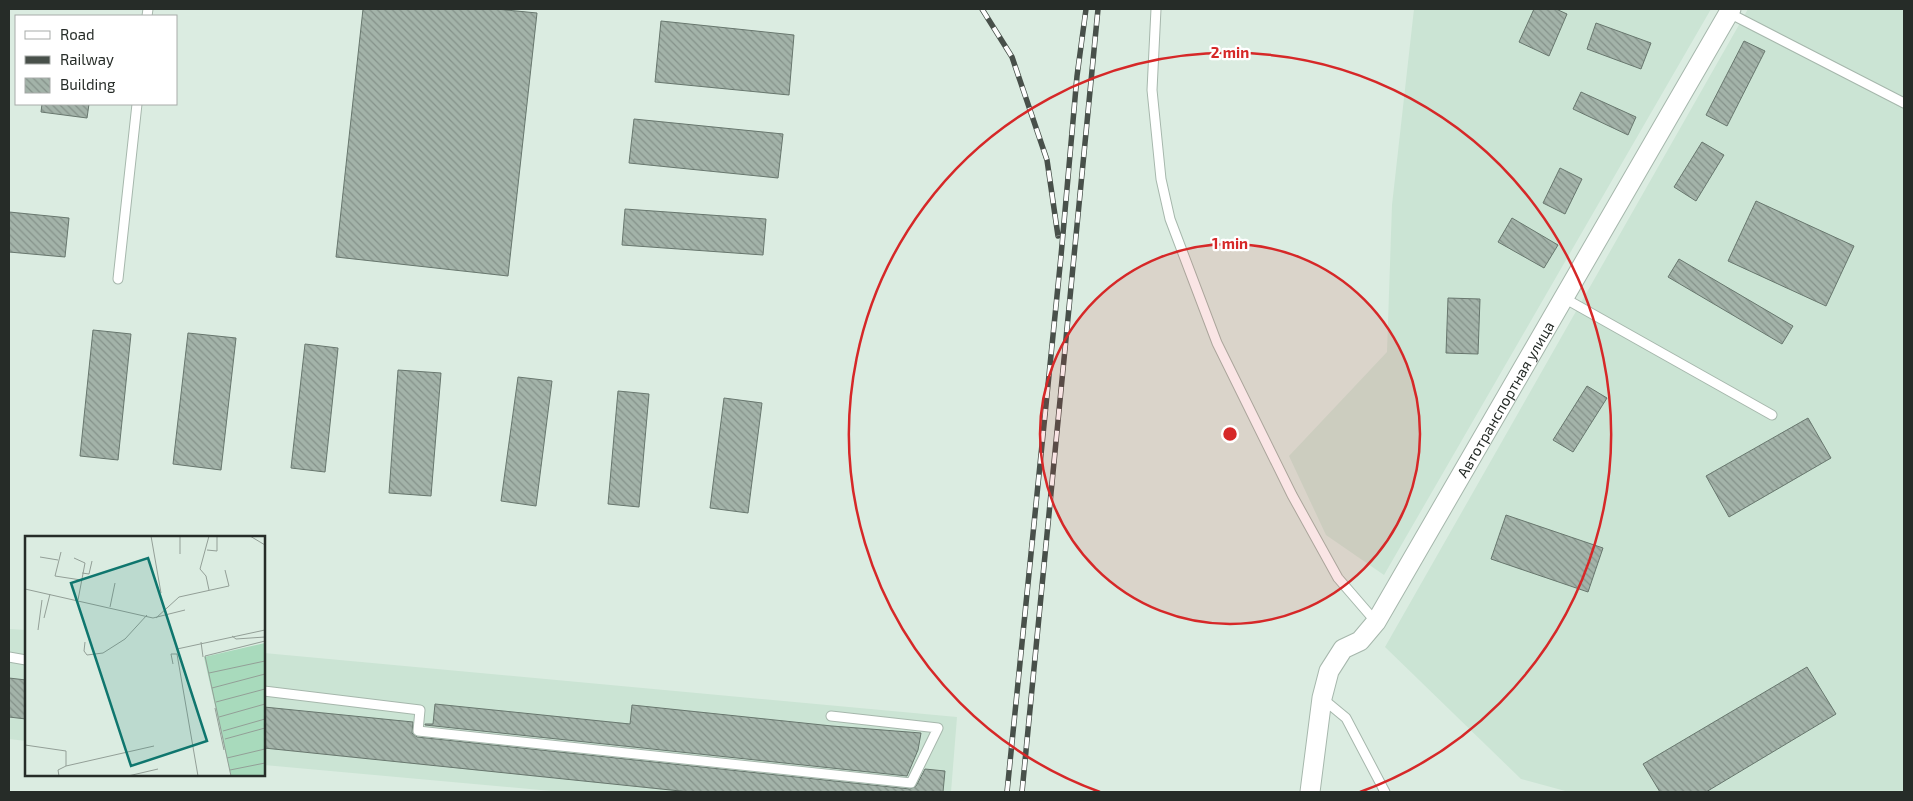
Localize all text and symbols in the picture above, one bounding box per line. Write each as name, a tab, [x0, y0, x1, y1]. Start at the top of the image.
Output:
legend	[15, 15, 178, 105]
text: Road	[60, 25, 95, 43]
text: 2 min	[1211, 43, 1249, 61]
text: Railway	[60, 50, 114, 68]
text: Building	[60, 75, 116, 93]
text: 1 min	[1212, 234, 1248, 252]
street label: Автотранспортная улица	[1453, 318, 1557, 480]
centre of rings	[1221, 425, 1239, 443]
inset map	[25, 536, 265, 776]

